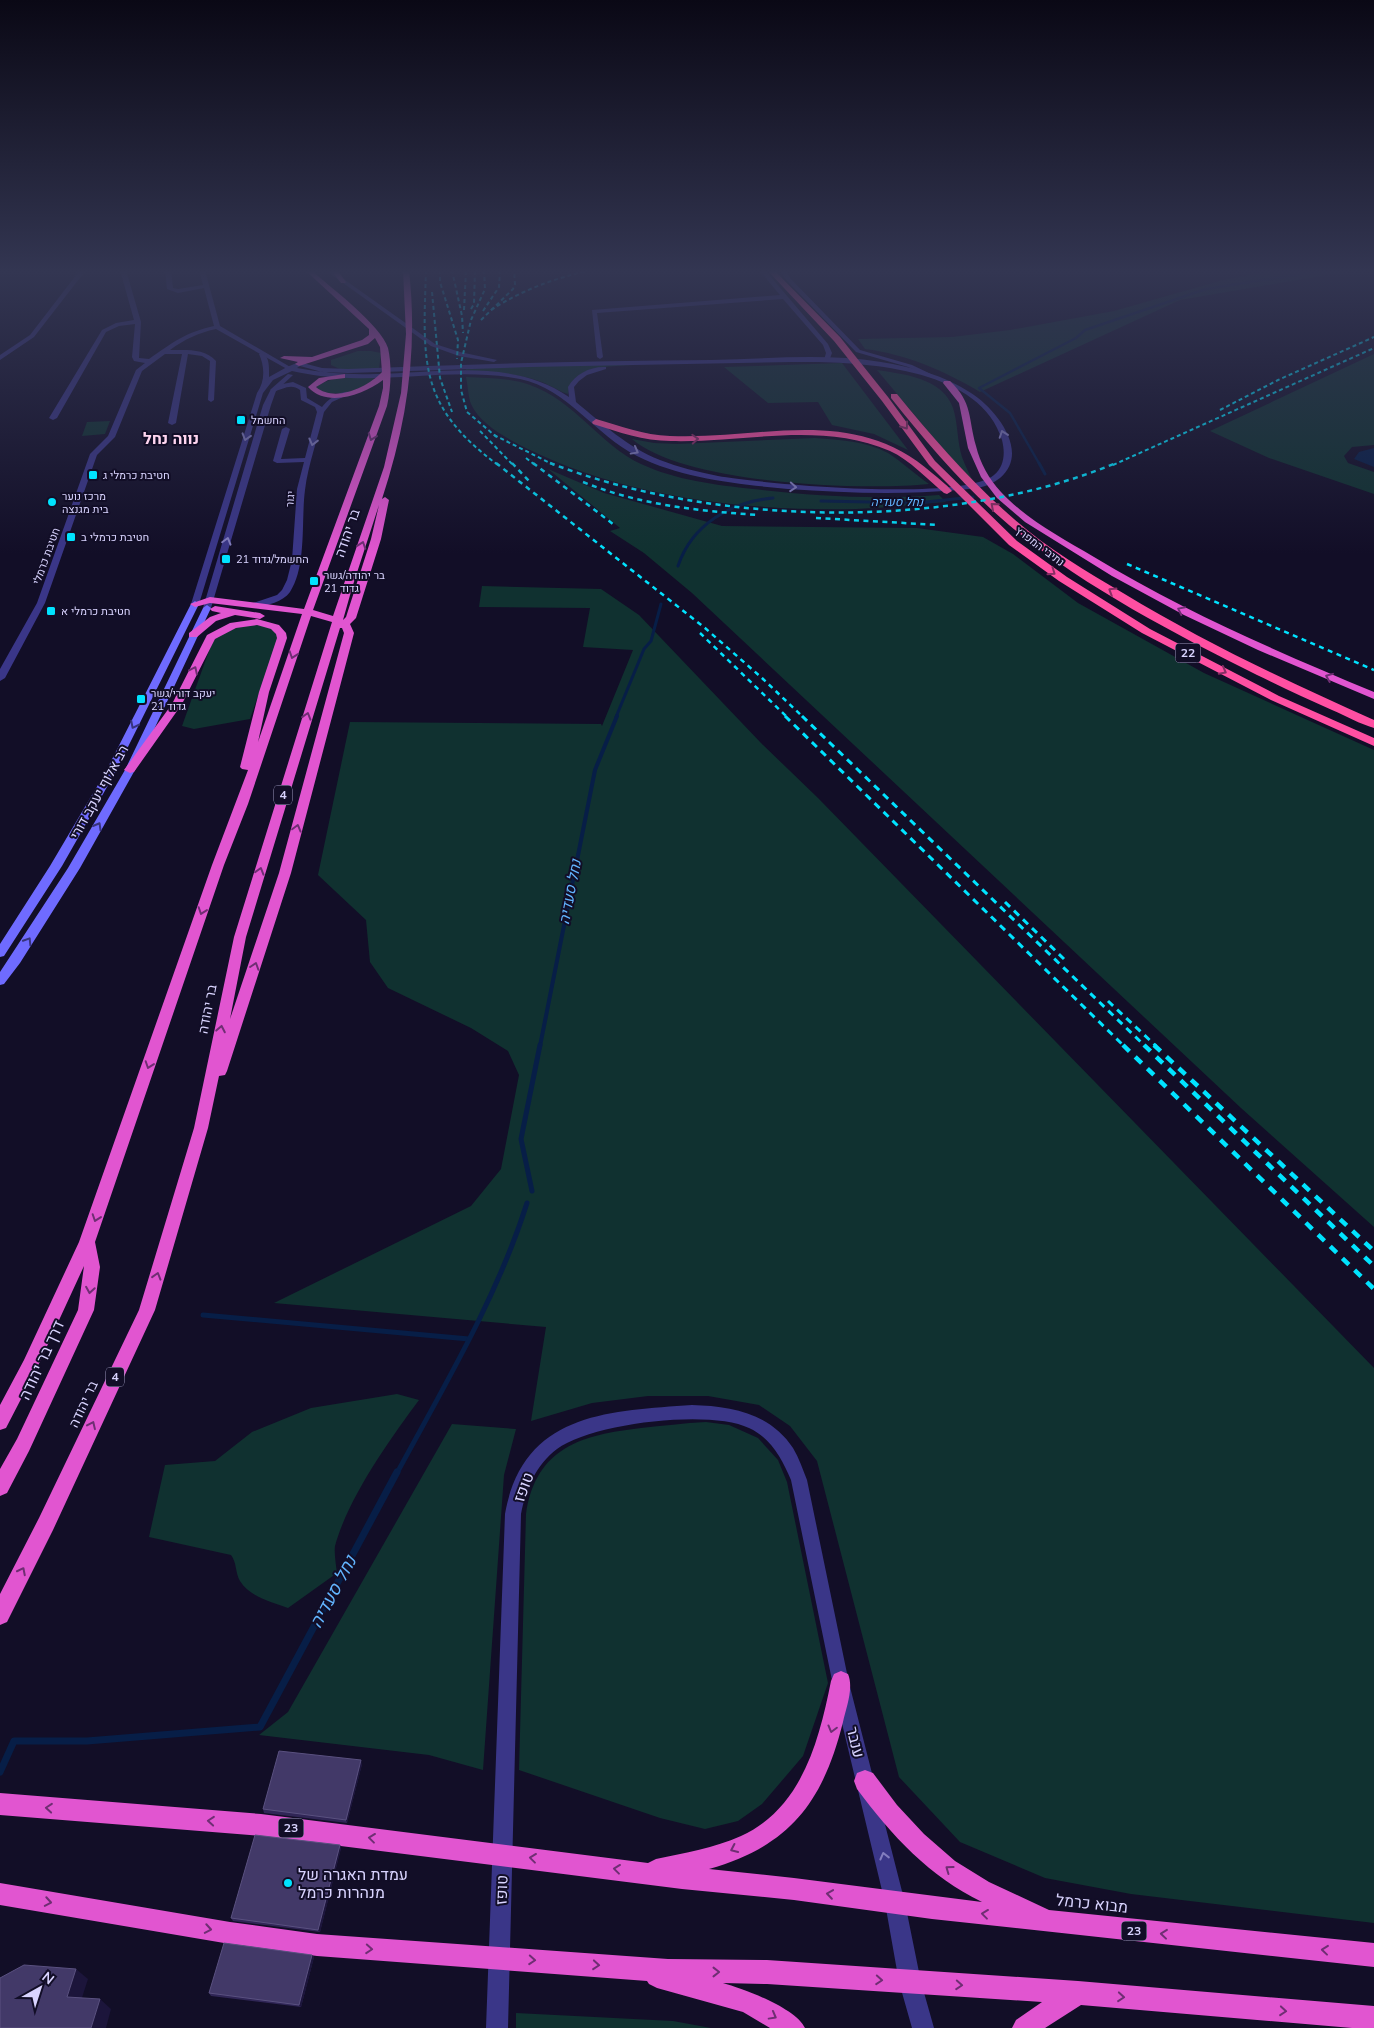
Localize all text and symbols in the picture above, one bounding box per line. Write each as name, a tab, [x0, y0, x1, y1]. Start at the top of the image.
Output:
place label: החשמל	[251, 413, 286, 427]
marker: החשמל	[235, 414, 247, 426]
one-way arrow	[899, 420, 907, 429]
district label: נווה נחל	[143, 428, 199, 448]
one-way arrow	[999, 430, 1009, 439]
one-way arrow	[368, 432, 378, 441]
one-way arrow	[241, 433, 251, 441]
one-way arrow	[691, 433, 699, 444]
one-way arrow	[309, 437, 319, 445]
one-way arrow	[630, 445, 639, 455]
place label: חטיבת כרמלי ג	[103, 468, 170, 482]
marker: חטיבת כרמלי ג	[87, 469, 99, 481]
one-way arrow	[789, 481, 797, 492]
place label: מרכז נוער בית מגנצה	[62, 489, 109, 516]
street label: יגור	[282, 490, 298, 508]
water label: נחל סעדיה	[871, 494, 925, 509]
marker: מרכז נוער בית מגנצה	[46, 496, 58, 508]
one-way arrow	[991, 503, 1000, 512]
street label: בר יהודה	[330, 506, 364, 560]
street label: נתיבי המפרץ	[1013, 523, 1067, 569]
street label: חטיבת כרמלי	[29, 526, 63, 586]
place label: חטיבת כרמלי ב	[81, 530, 149, 544]
marker: חטיבת כרמלי ב	[65, 531, 77, 543]
one-way arrow	[221, 538, 231, 546]
one-way arrow	[356, 541, 366, 549]
place label: החשמל/גדוד 21	[236, 552, 309, 566]
marker: החשמל/גדוד 21	[220, 553, 232, 565]
one-way arrow	[1046, 566, 1056, 575]
place label: בר יהודה/גשר גדוד 21	[324, 568, 385, 595]
marker: בר יהודה/גשר גדוד 21	[308, 575, 320, 587]
one-way arrow	[1109, 588, 1118, 598]
place label: חטיבת כרמלי א	[61, 604, 131, 618]
marker: חטיבת כרמלי א	[45, 605, 57, 617]
one-way arrow	[1177, 606, 1186, 616]
road number: 22	[1176, 644, 1200, 662]
one-way arrow	[289, 651, 299, 659]
one-way arrow	[1217, 665, 1226, 675]
one-way arrow	[188, 666, 198, 675]
one-way arrow	[1325, 673, 1334, 683]
place label: יעקב דורי/גשר גדוד 21	[151, 686, 215, 713]
marker: יעקב דורי/גשר גדוד 21	[135, 693, 147, 705]
one-way arrow	[302, 713, 312, 721]
one-way arrow	[130, 720, 140, 729]
street label: רב אלוף יעקב דורי	[66, 742, 132, 842]
road number: 4	[274, 786, 292, 804]
one-way arrow	[92, 822, 102, 831]
one-way arrow	[292, 825, 302, 833]
water label: נחל סעדיה	[554, 856, 585, 926]
one-way arrow	[254, 868, 264, 876]
one-way arrow	[198, 907, 208, 915]
one-way arrow	[22, 937, 31, 946]
one-way arrow	[250, 962, 260, 971]
street label: בר יהודה	[193, 982, 221, 1035]
one-way arrow	[215, 1025, 226, 1034]
one-way arrow	[145, 1060, 155, 1069]
one-way arrow	[92, 1214, 102, 1222]
one-way arrow	[152, 1273, 162, 1281]
one-way arrow	[85, 1286, 96, 1294]
street label: דרך בר יהודה	[14, 1317, 68, 1403]
road number: 4	[106, 1368, 124, 1386]
street label: בר יהודה	[64, 1377, 102, 1430]
one-way arrow	[86, 1421, 97, 1430]
street label: טופז	[508, 1469, 538, 1505]
water label: נחל סעדיה	[304, 1550, 362, 1632]
one-way arrow	[16, 1568, 26, 1577]
one-way arrow	[827, 1724, 838, 1733]
street label: ענבר	[843, 1724, 869, 1760]
one-way arrow	[44, 1802, 52, 1813]
one-way arrow	[206, 1815, 214, 1826]
road number: 23	[278, 1819, 304, 1838]
one-way arrow	[368, 1833, 376, 1844]
one-way arrow	[730, 1843, 739, 1854]
one-way arrow	[879, 1852, 890, 1861]
one-way arrow	[529, 1853, 537, 1864]
place label: עמדת האגרה של מנהרות כרמל	[298, 1864, 408, 1902]
one-way arrow	[612, 1864, 620, 1875]
one-way arrow	[945, 1866, 955, 1875]
street label: טופז	[490, 1875, 512, 1905]
marker: עמדת האגרה של מנהרות כרמל	[282, 1877, 294, 1889]
one-way arrow	[825, 1889, 833, 1900]
street label: מבוא כרמל	[1055, 1889, 1129, 1917]
one-way arrow	[44, 1896, 52, 1906]
one-way arrow	[981, 1909, 989, 1920]
road number: 23	[1122, 1922, 1146, 1940]
one-way arrow	[205, 1923, 213, 1934]
one-way arrow	[1159, 1929, 1167, 1940]
one-way arrow	[366, 1943, 374, 1954]
one-way arrow	[1321, 1945, 1329, 1956]
one-way arrow	[528, 1955, 536, 1966]
one-way arrow	[592, 1960, 600, 1971]
north arrow	[15, 1963, 65, 2013]
one-way arrow	[713, 1966, 721, 1977]
text: N	[38, 1968, 58, 1988]
one-way arrow	[875, 1974, 883, 1985]
one-way arrow	[955, 1980, 963, 1991]
one-way arrow	[1117, 1991, 1125, 2002]
one-way arrow	[1279, 2005, 1287, 2016]
one-way arrow	[767, 2009, 776, 2019]

